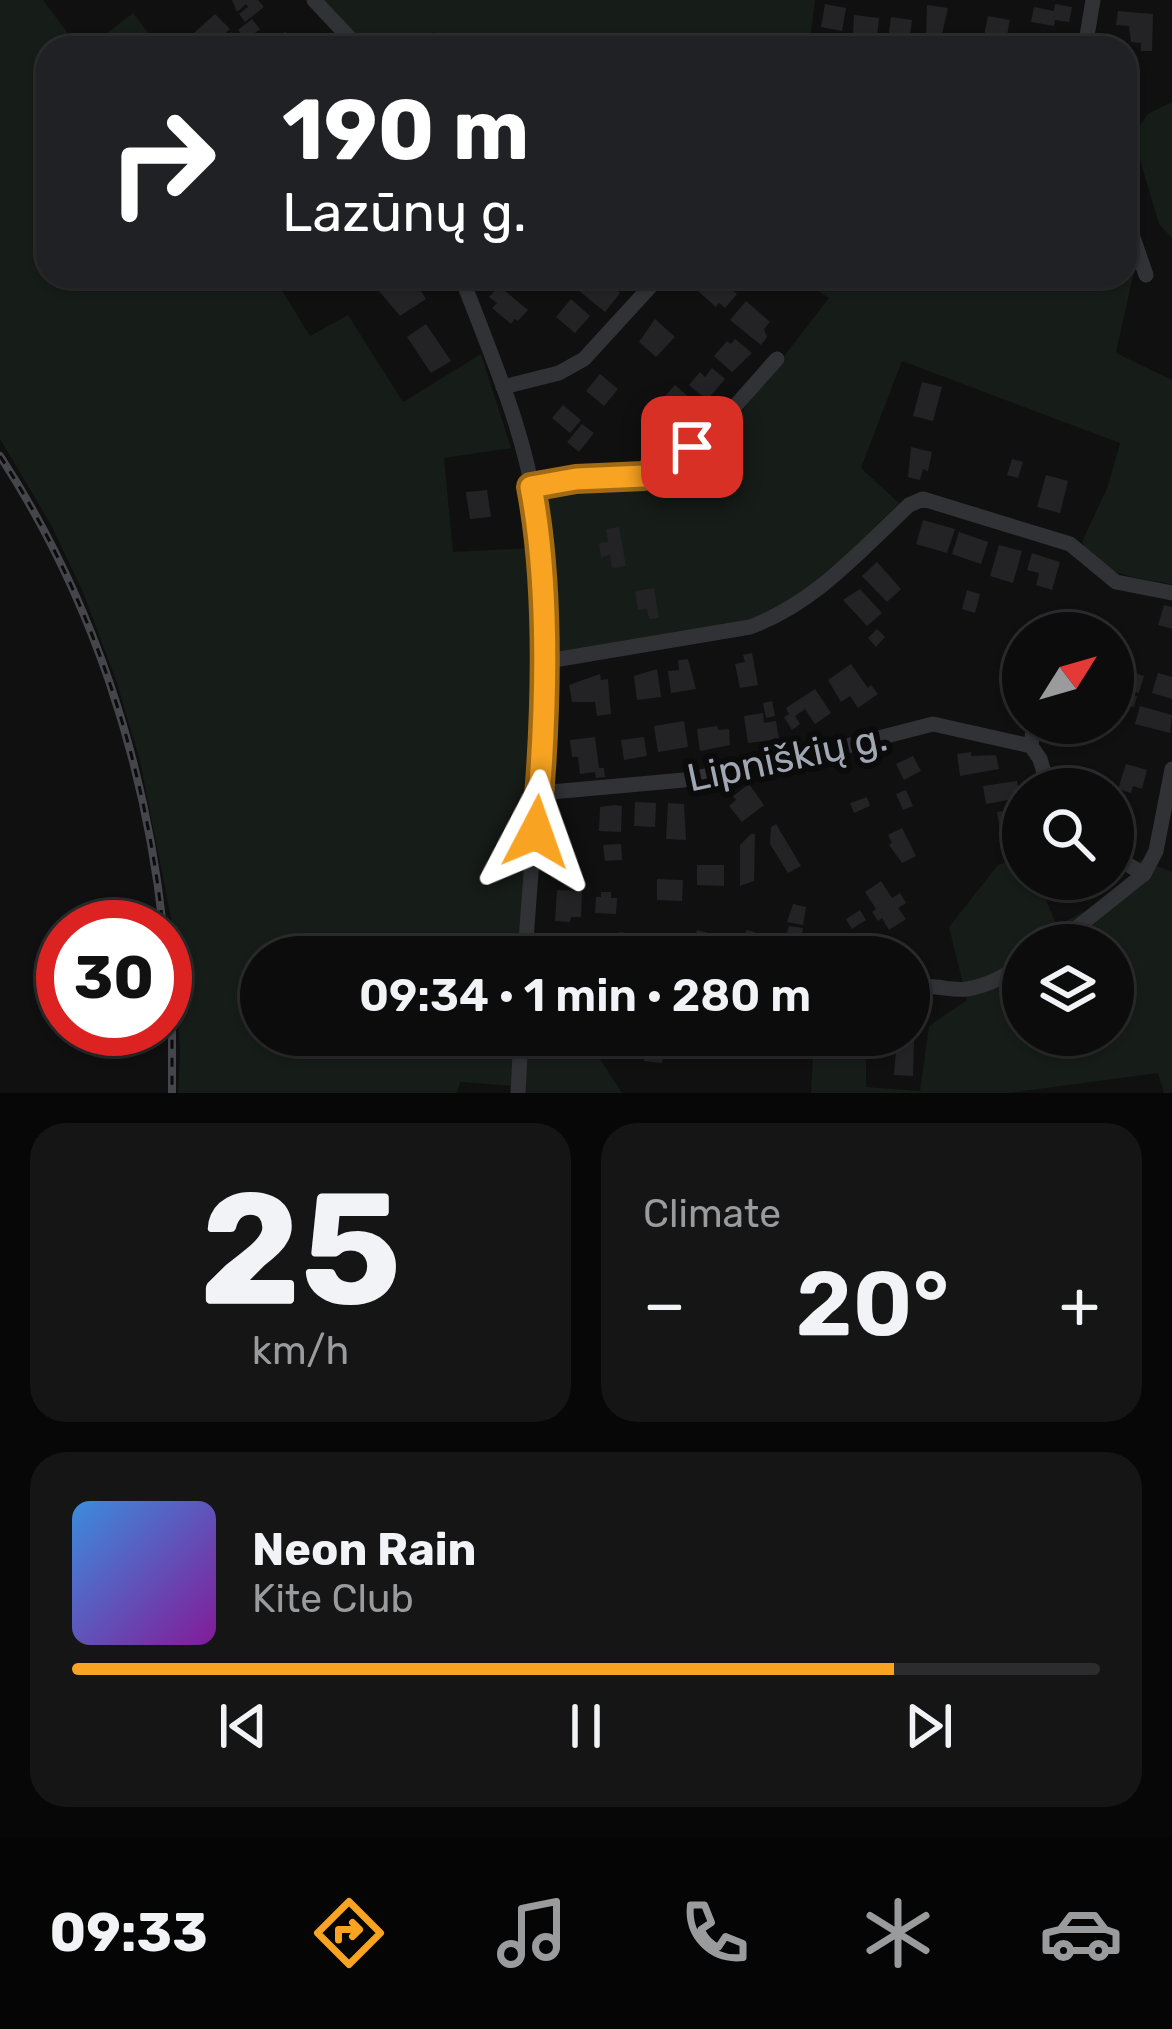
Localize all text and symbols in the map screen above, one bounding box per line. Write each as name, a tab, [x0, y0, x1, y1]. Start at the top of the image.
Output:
text: 190 m	[282, 80, 530, 180]
icon: right	[84, 84, 240, 240]
text: Lazūnų g.	[282, 181, 527, 245]
pin	[641, 396, 743, 498]
icon: arrive	[659, 414, 725, 480]
north arrow	[1002, 612, 1134, 744]
map controls	[1002, 612, 1134, 1056]
street label: Lipniškių g.	[683, 714, 891, 802]
button: search	[1002, 768, 1134, 900]
position arrow	[473, 769, 599, 895]
speed limit sign: 30	[36, 900, 192, 1056]
button: layers	[1002, 924, 1134, 1056]
text: 09:34 · 1 min · 280 m	[359, 969, 811, 1022]
text: 25	[199, 1157, 402, 1342]
text: Climate	[643, 1191, 781, 1237]
text: 20°	[796, 1251, 949, 1358]
text: −	[643, 1265, 686, 1344]
text: +	[1059, 1265, 1100, 1344]
text: km/h	[252, 1328, 349, 1374]
text: Neon Rain	[252, 1523, 477, 1576]
text: Kite Club	[252, 1576, 414, 1622]
icon: previous	[210, 1693, 276, 1759]
icon: pause	[553, 1693, 619, 1759]
icon: next	[896, 1693, 962, 1759]
icon: directions	[307, 1891, 391, 1975]
icon: music	[490, 1891, 574, 1975]
icon: phone	[673, 1891, 757, 1975]
icon: climate	[856, 1891, 940, 1975]
icon: car	[1039, 1891, 1123, 1975]
text: 09:33	[49, 1901, 208, 1965]

